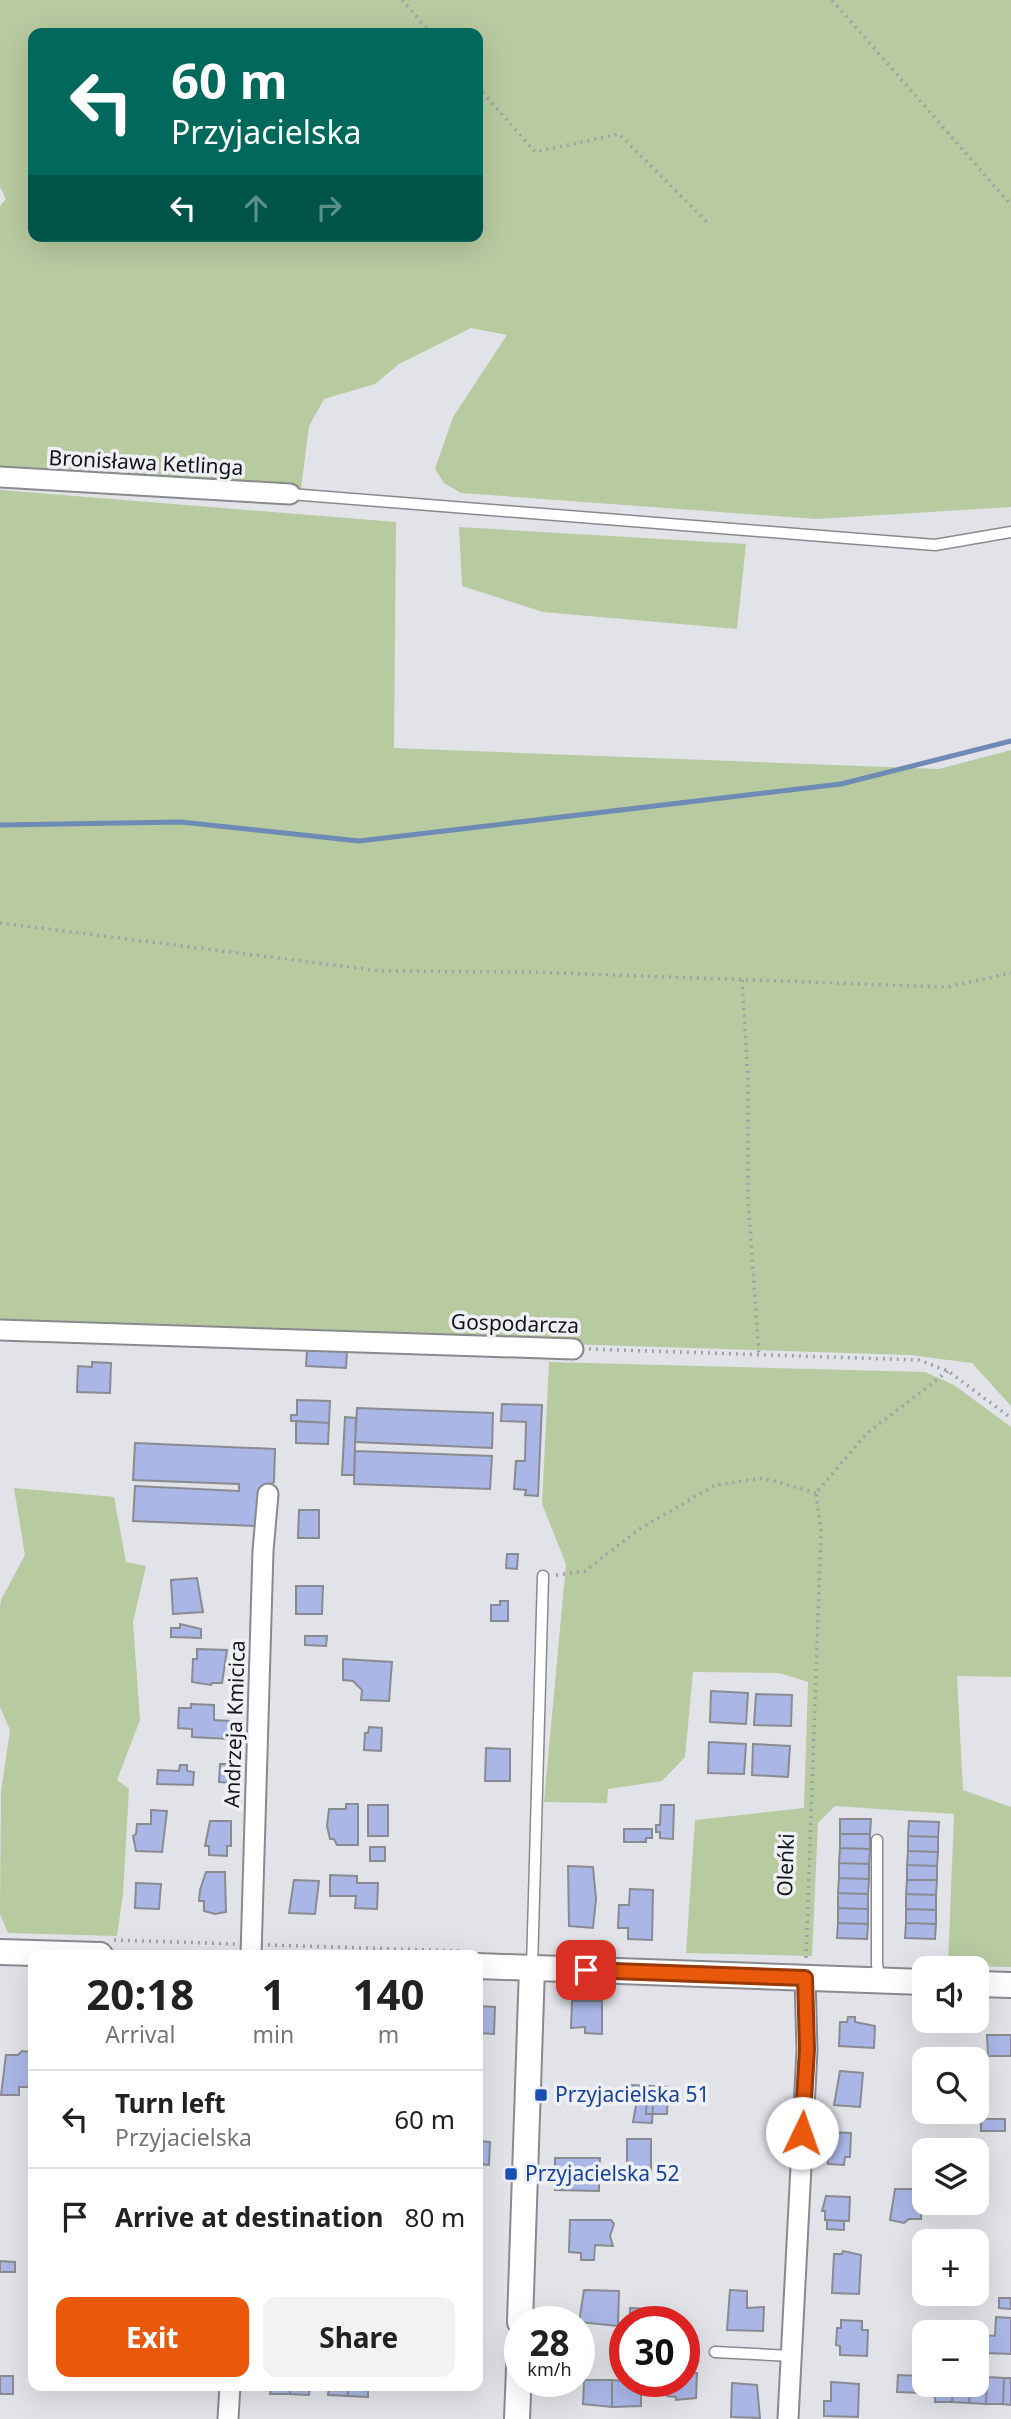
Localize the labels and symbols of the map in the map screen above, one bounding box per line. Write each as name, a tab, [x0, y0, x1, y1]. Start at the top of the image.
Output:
street label: Bronisława Ketlinga	[48, 443, 244, 481]
street label: Gospodarcza	[450, 1307, 580, 1339]
street label: Andrzeja Kmicica	[217, 1640, 251, 1808]
street label: Oleńki	[770, 1833, 800, 1897]
pin	[556, 1940, 616, 2000]
place label: Przyjacielska 51	[555, 2080, 709, 2108]
marker: Przyjacielska 51	[533, 2087, 549, 2103]
position arrow	[765, 2096, 839, 2170]
place label: Przyjacielska 52	[525, 2159, 679, 2187]
marker: Przyjacielska 52	[503, 2166, 519, 2182]
speed limit sign: 30	[609, 2306, 700, 2397]

